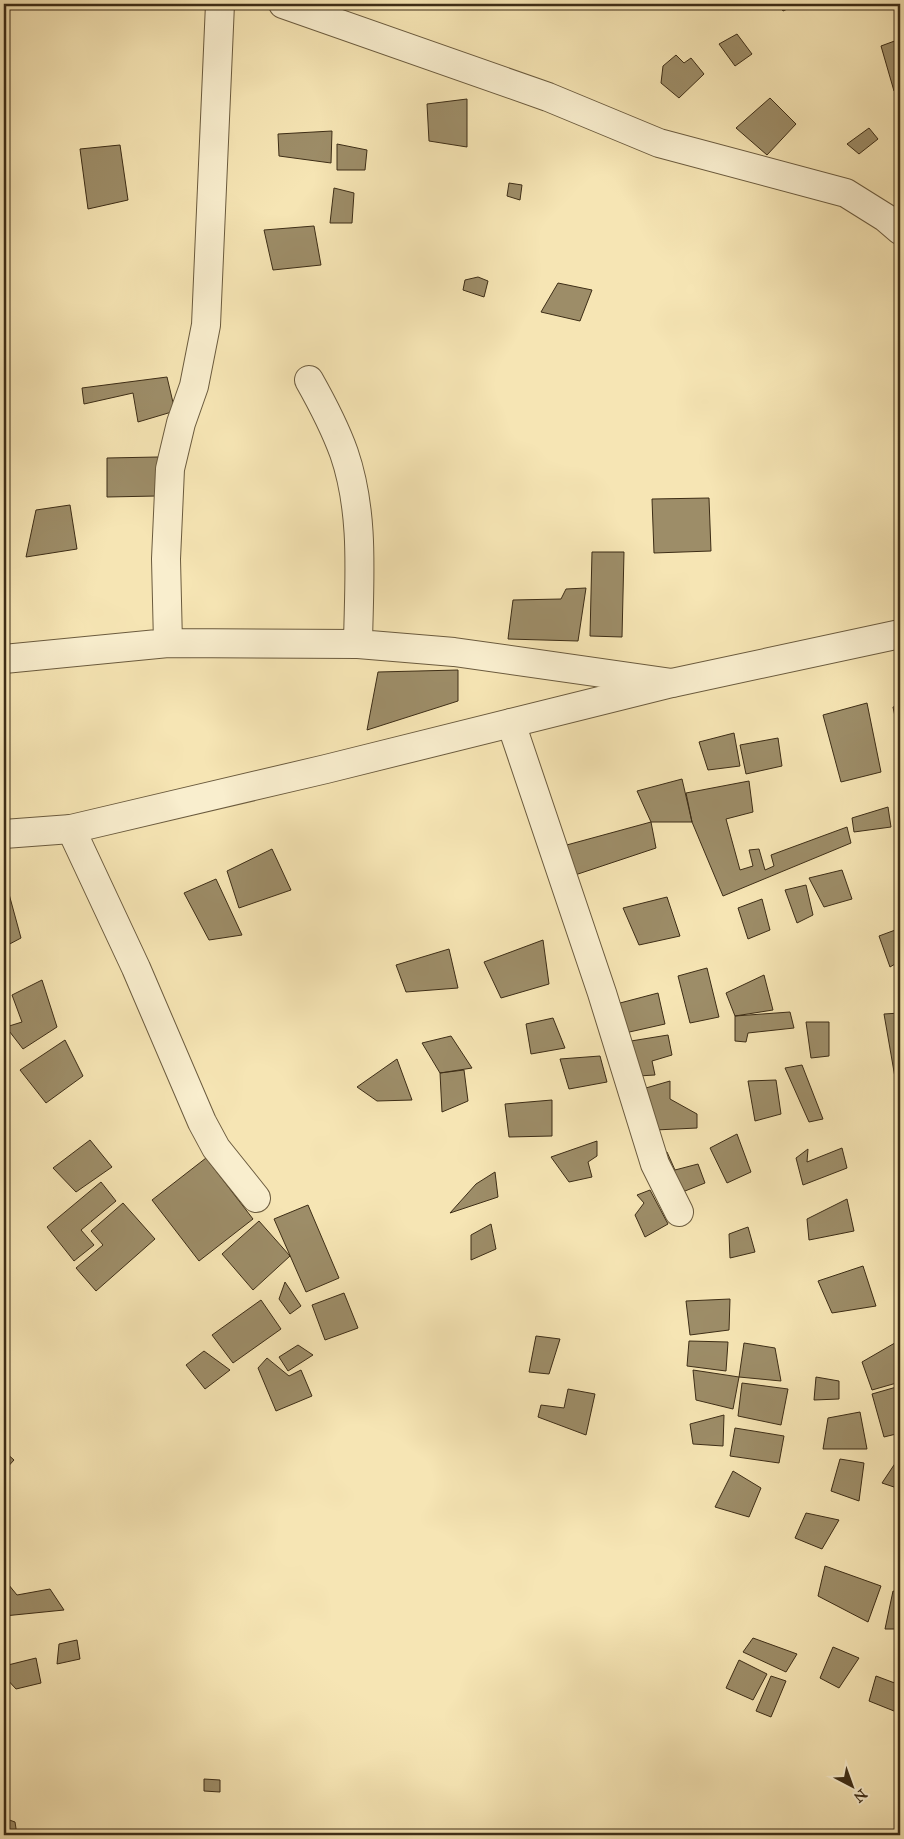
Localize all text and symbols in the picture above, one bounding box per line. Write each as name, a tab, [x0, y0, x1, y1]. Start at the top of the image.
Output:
north arrow	[826, 1762, 876, 1812]
text: N	[850, 1785, 870, 1806]

